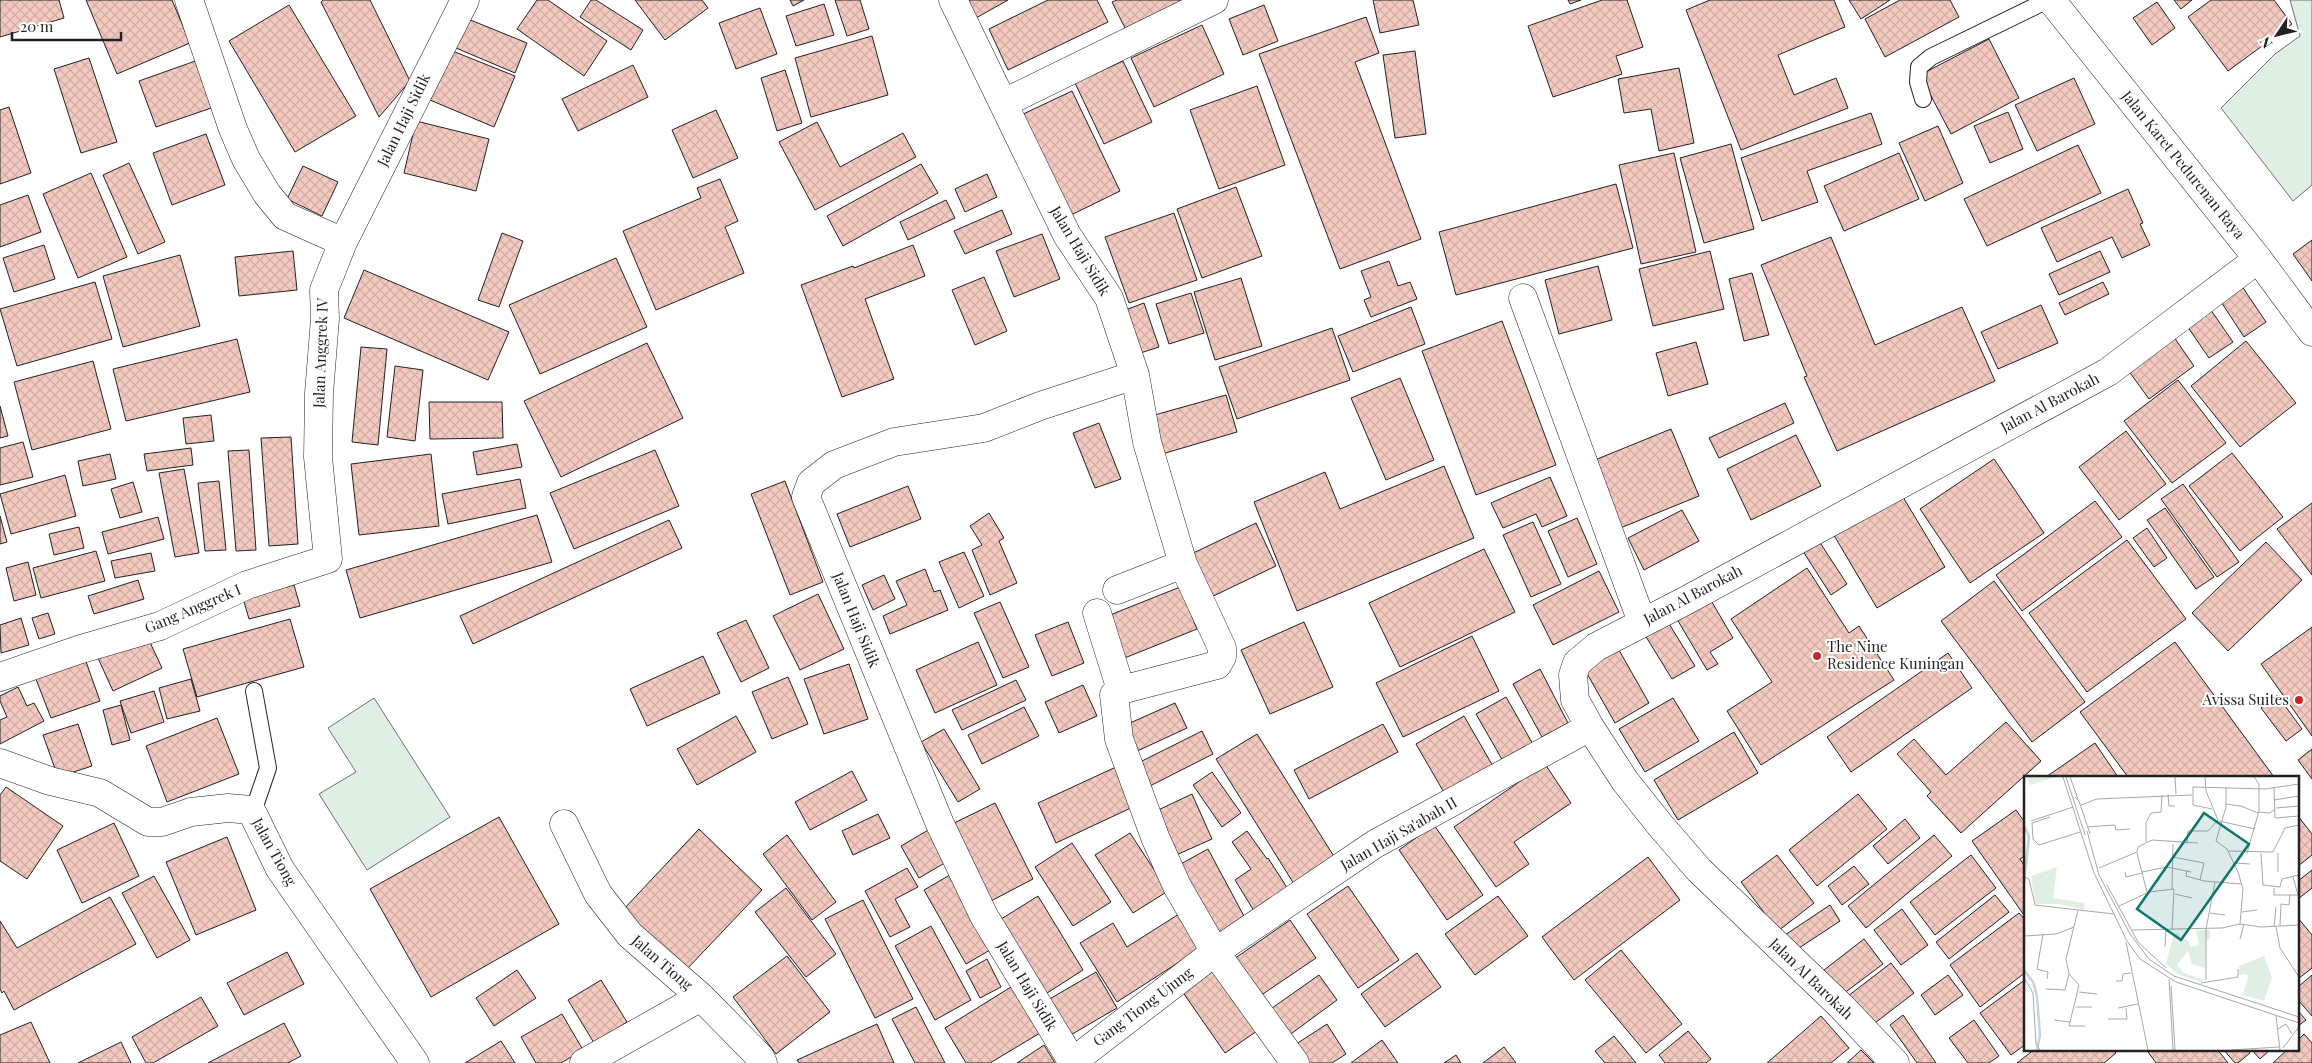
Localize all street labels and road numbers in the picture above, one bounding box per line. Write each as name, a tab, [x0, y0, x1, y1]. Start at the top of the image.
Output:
street label: Jalan Haji Sidik	[371, 69, 435, 170]
street label: Jalan Karet Pedurenan Raya	[2117, 85, 2250, 243]
street label: Jalan Haji Sidik	[1046, 201, 1116, 300]
street label: Jalan Anggrek IV	[308, 297, 332, 409]
street label: Jalan Al Barokah	[1996, 368, 2103, 437]
street label: Jalan Al Barokah	[1639, 560, 1746, 629]
street label: Jalan Haji Sidik	[828, 568, 885, 671]
street label: Gang Anggrek I	[141, 579, 244, 637]
street label: Jalan Haji Sa'abah II	[1336, 792, 1460, 875]
street label: Jalan Tiong	[248, 813, 302, 889]
street label: Jalan Tiong	[627, 930, 697, 994]
street label: Jalan Al Barokah	[1765, 932, 1858, 1023]
street label: Jalan Haji Sidik	[993, 936, 1063, 1035]
street label: Gang Tiong Ujung	[1088, 962, 1196, 1050]

